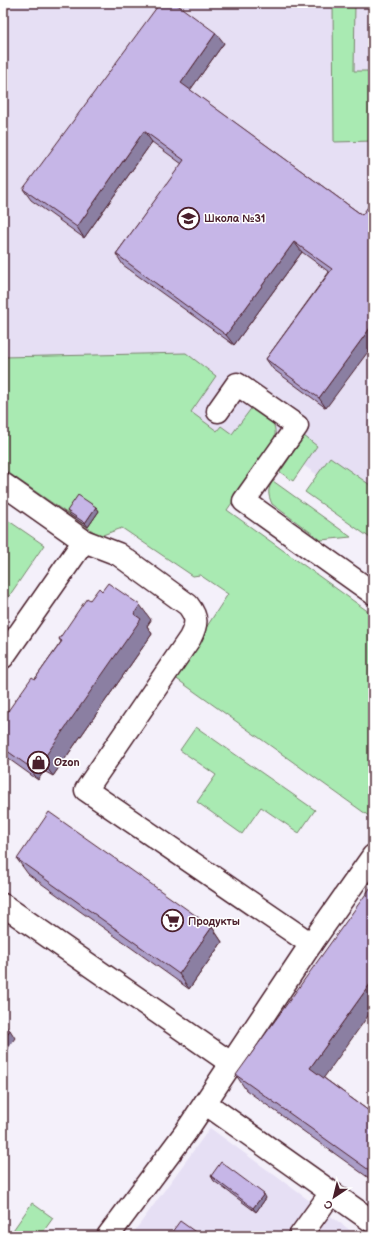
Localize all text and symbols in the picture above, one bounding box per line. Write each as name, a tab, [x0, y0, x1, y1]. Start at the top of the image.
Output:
school or university icon: Школа №31	[175, 205, 201, 231]
place label: Школа №31	[204, 212, 265, 225]
shop icon: Ozon	[25, 749, 51, 775]
place label: Ozon	[54, 756, 80, 769]
supermarket icon: Продукты	[160, 908, 186, 934]
place label: Продукты	[188, 915, 240, 928]
north arrow	[314, 1177, 354, 1217]
text: С	[321, 1197, 335, 1212]

